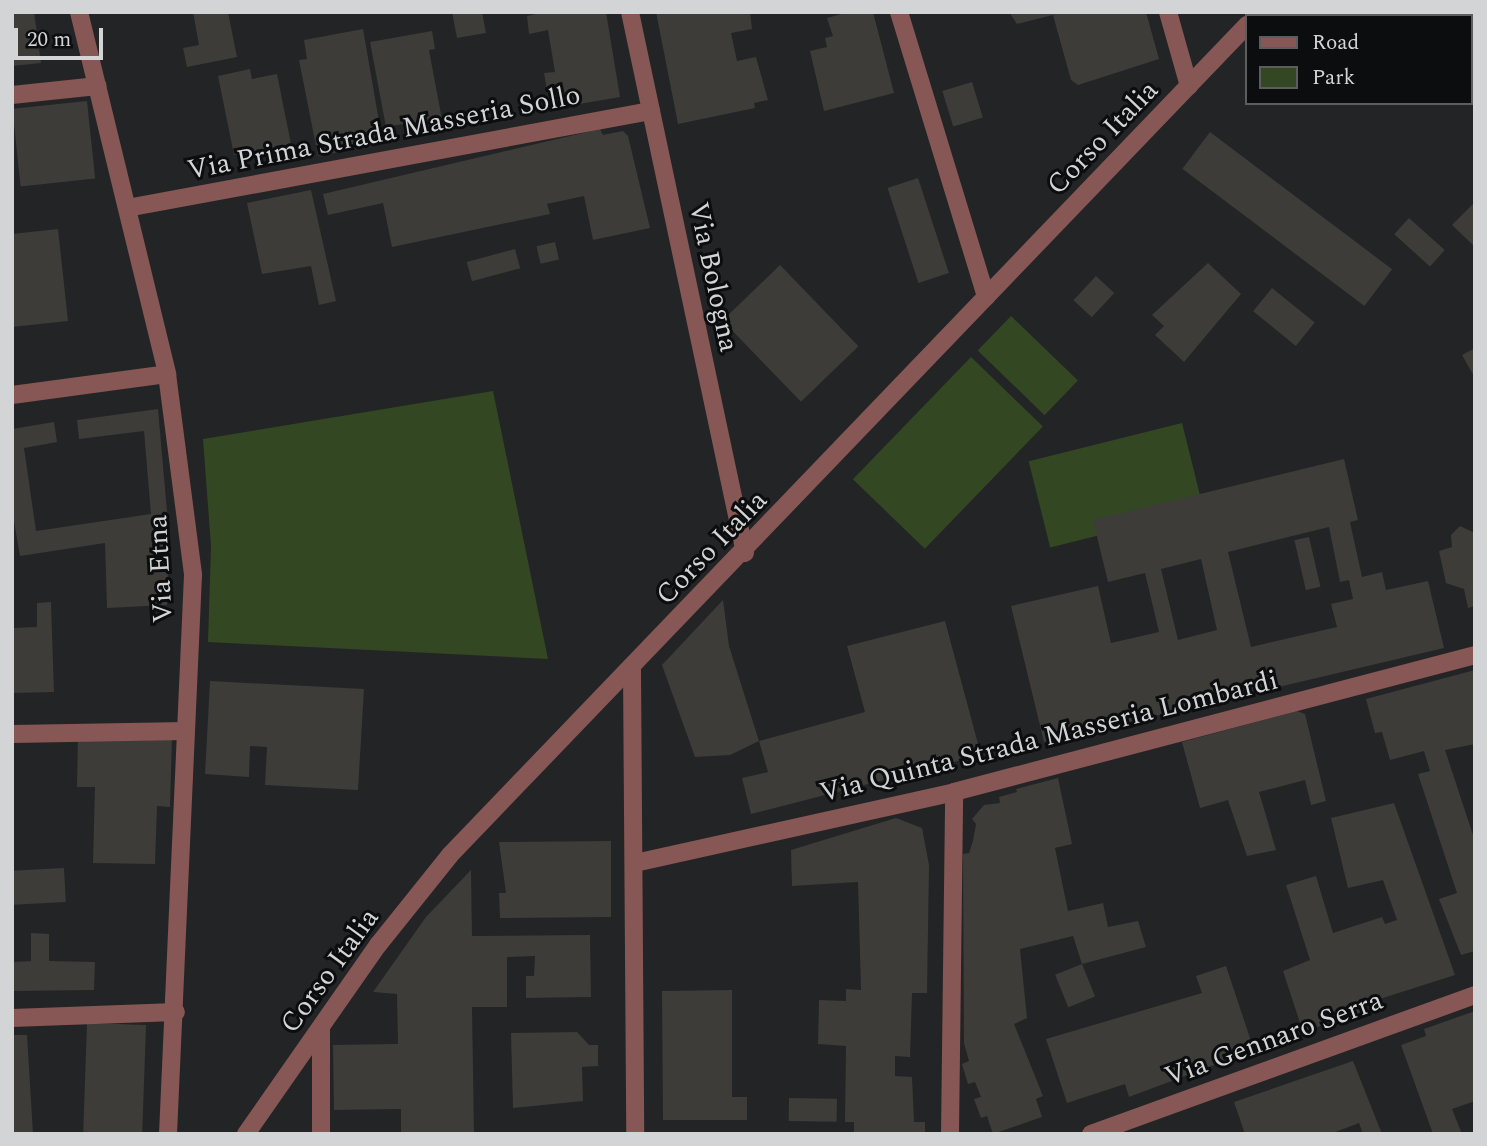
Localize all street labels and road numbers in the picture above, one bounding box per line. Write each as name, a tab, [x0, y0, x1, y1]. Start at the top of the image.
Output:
street label: Corso Italia	[1040, 74, 1166, 202]
street label: Via Prima Strada Masseria Sollo	[185, 78, 583, 188]
street label: Via Bologna	[681, 199, 745, 355]
street label: Corso Italia	[649, 484, 775, 612]
street label: Via Etna	[141, 514, 181, 624]
street label: Via Quinta Strada Masseria Lombardi	[816, 664, 1282, 810]
street label: Corso Italia	[274, 902, 386, 1040]
street label: Via Gennaro Serra	[1160, 984, 1388, 1094]

